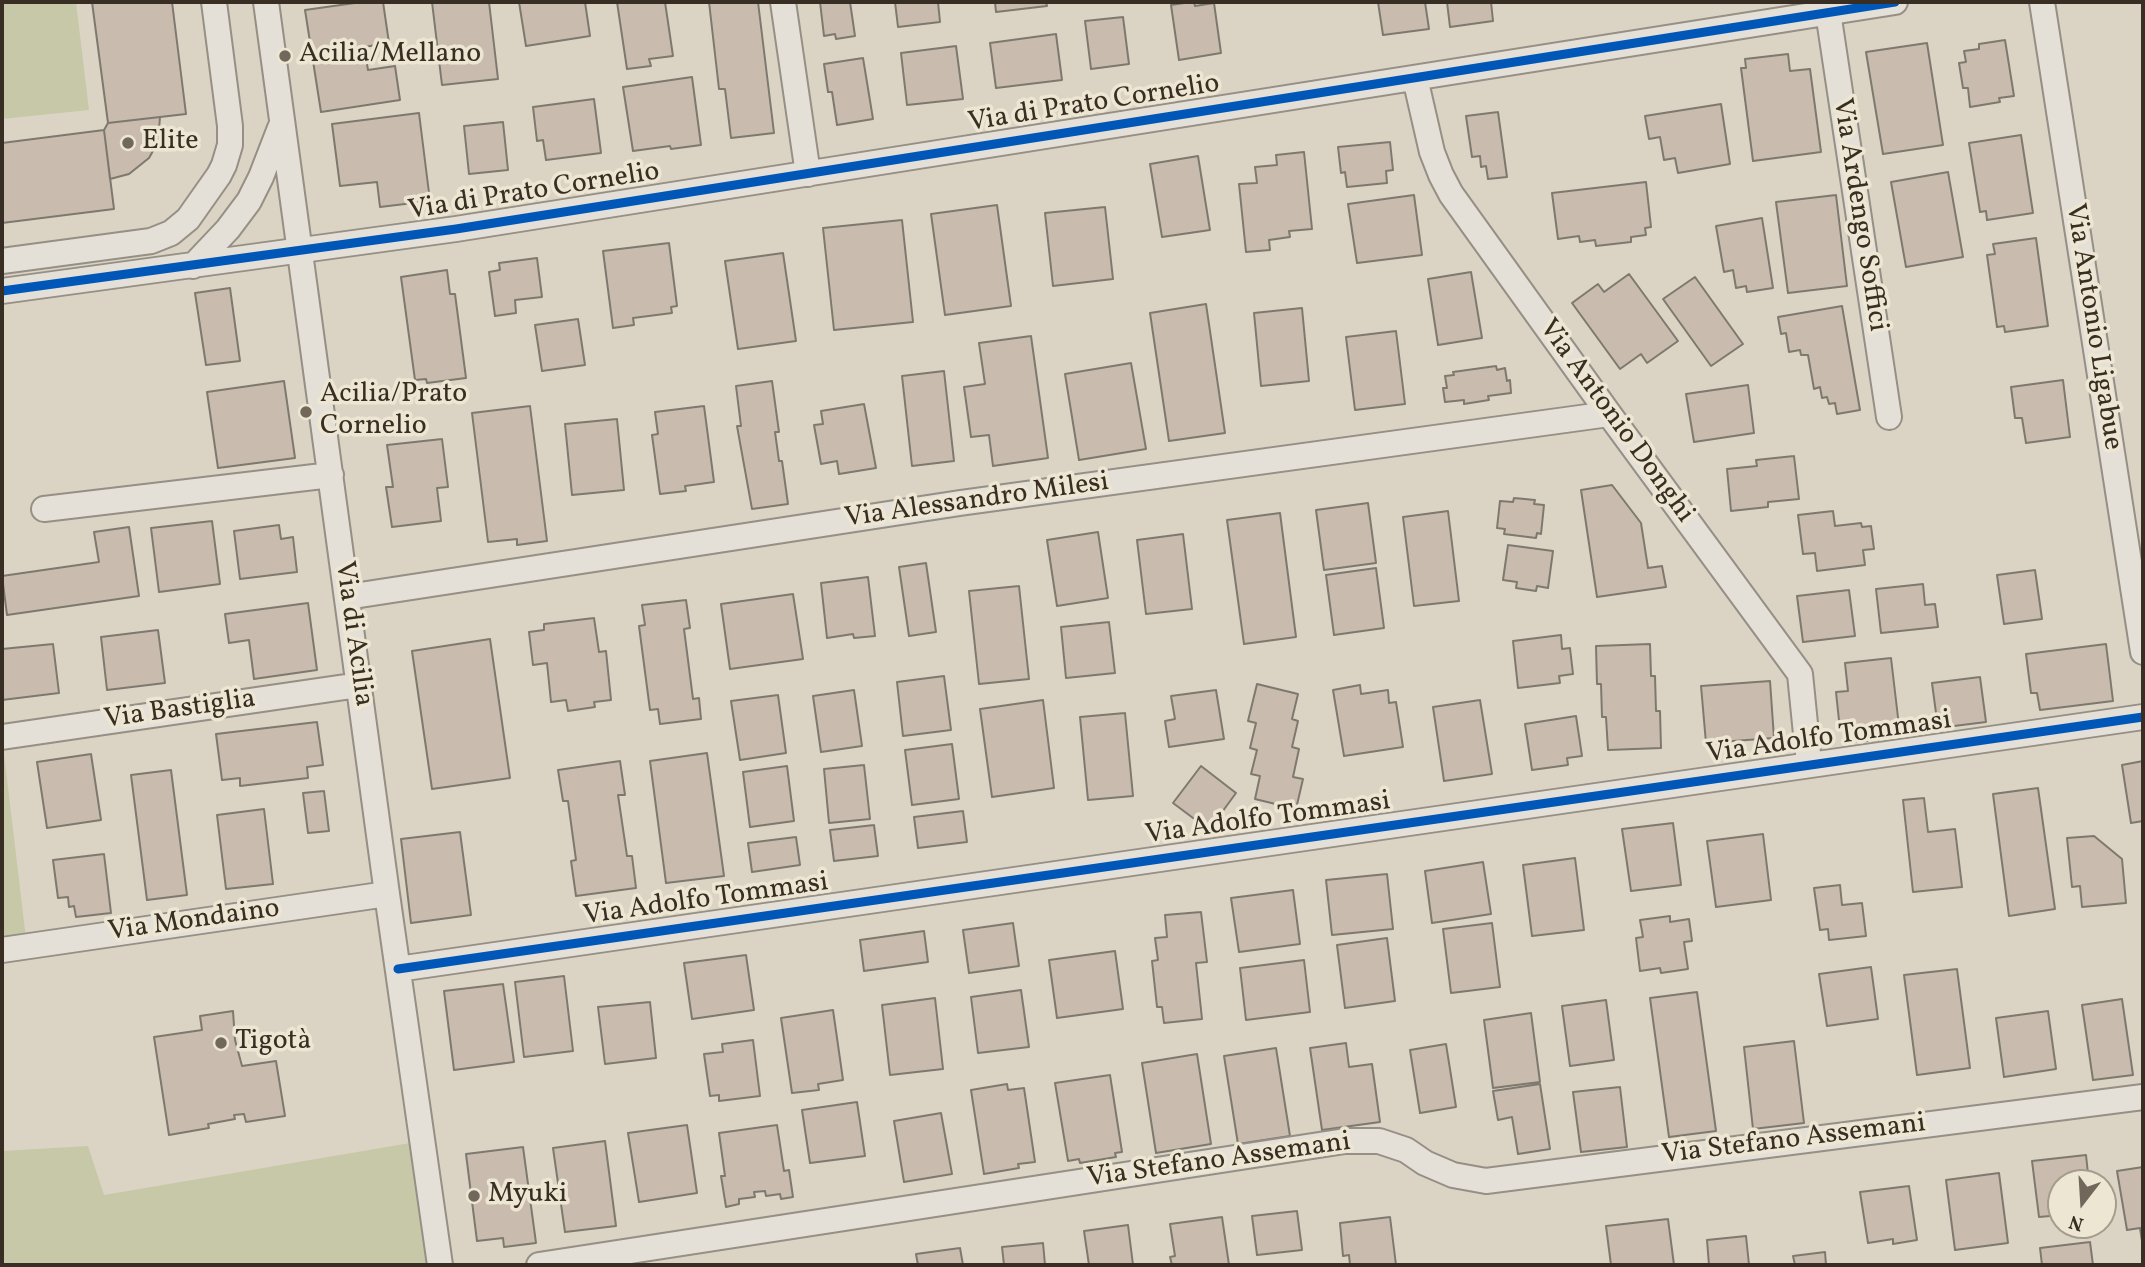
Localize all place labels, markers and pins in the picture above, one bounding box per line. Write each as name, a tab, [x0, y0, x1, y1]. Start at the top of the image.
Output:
place label: Acilia/Mellano	[299, 39, 481, 73]
marker: Acilia/Mellano	[277, 48, 293, 64]
place label: Elite	[142, 126, 198, 160]
marker: Elite	[120, 135, 136, 151]
place label: Acilia/Prato Cornelio	[320, 379, 467, 445]
marker: Acilia/Prato Cornelio	[298, 404, 314, 420]
place label: Tigotà	[235, 1026, 311, 1060]
marker: Tigotà	[213, 1035, 229, 1051]
place label: Myuki	[488, 1179, 567, 1213]
marker: Myuki	[466, 1188, 482, 1204]

